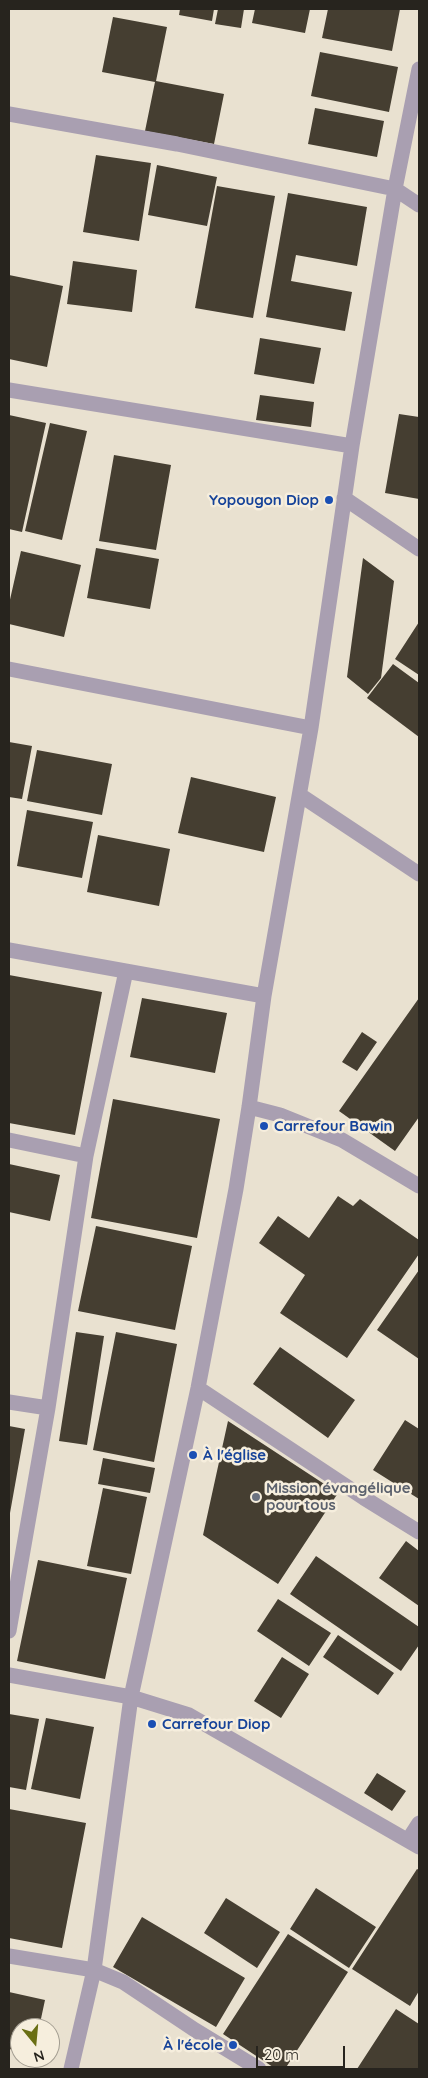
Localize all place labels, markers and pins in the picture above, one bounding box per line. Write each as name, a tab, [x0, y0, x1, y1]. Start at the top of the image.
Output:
place label: Yopougon Diop	[209, 491, 319, 509]
marker: Yopougon Diop	[323, 494, 335, 506]
place label: Carrefour Bawin	[274, 1117, 392, 1135]
marker: Carrefour Bawin	[258, 1120, 270, 1132]
place label: À l'église	[203, 1446, 266, 1464]
marker: À l'église	[187, 1449, 199, 1461]
place label: Mission évangélique pour tous	[266, 1479, 411, 1514]
marker: Mission évangélique pour tous	[250, 1491, 262, 1503]
place label: Carrefour Diop	[162, 1715, 270, 1733]
marker: Carrefour Diop	[146, 1718, 158, 1730]
place label: À l'école	[163, 2036, 223, 2054]
marker: À l'école	[227, 2039, 239, 2051]

